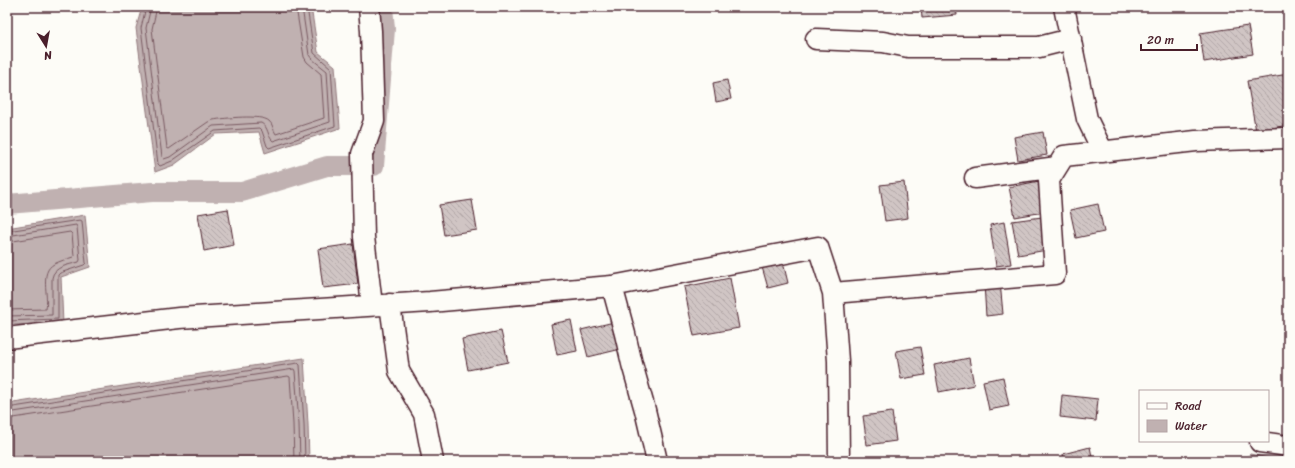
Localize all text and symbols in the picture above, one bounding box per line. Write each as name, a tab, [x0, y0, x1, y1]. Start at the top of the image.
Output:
north arrow	[26, 26, 66, 66]
scale bar	[1141, 26, 1197, 52]
text: 20 m	[1147, 29, 1174, 51]
text: N	[42, 45, 54, 65]
legend	[1139, 390, 1269, 442]
text: Road	[1175, 395, 1202, 417]
text: Water	[1175, 415, 1208, 437]

